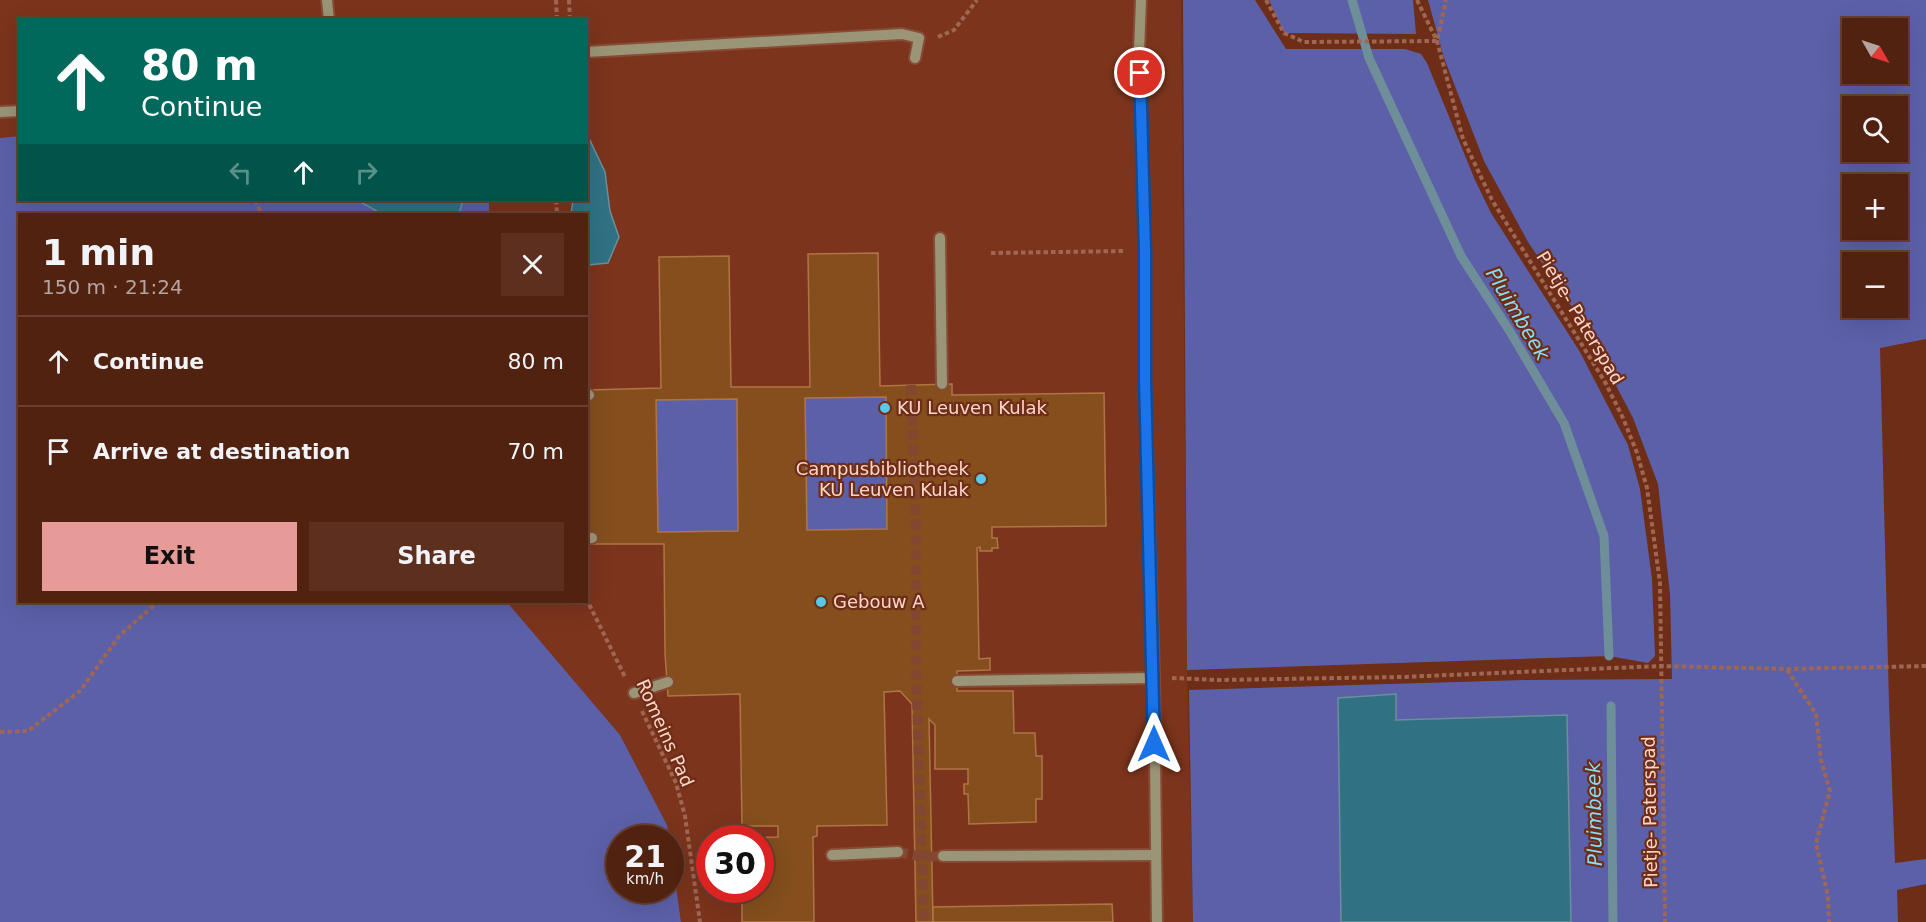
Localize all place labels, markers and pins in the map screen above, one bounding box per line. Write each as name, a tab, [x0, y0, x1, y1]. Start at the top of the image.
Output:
pin	[1114, 47, 1165, 98]
place label: KU Leuven Kulak	[897, 397, 1048, 418]
marker: KU Leuven Kulak	[878, 401, 892, 415]
place label: Campusbibliotheek KU Leuven Kulak	[796, 458, 970, 500]
marker: Campusbibliotheek KU Leuven Kulak	[974, 472, 988, 486]
place label: Gebouw A	[833, 591, 925, 612]
marker: Gebouw A	[814, 595, 828, 609]

